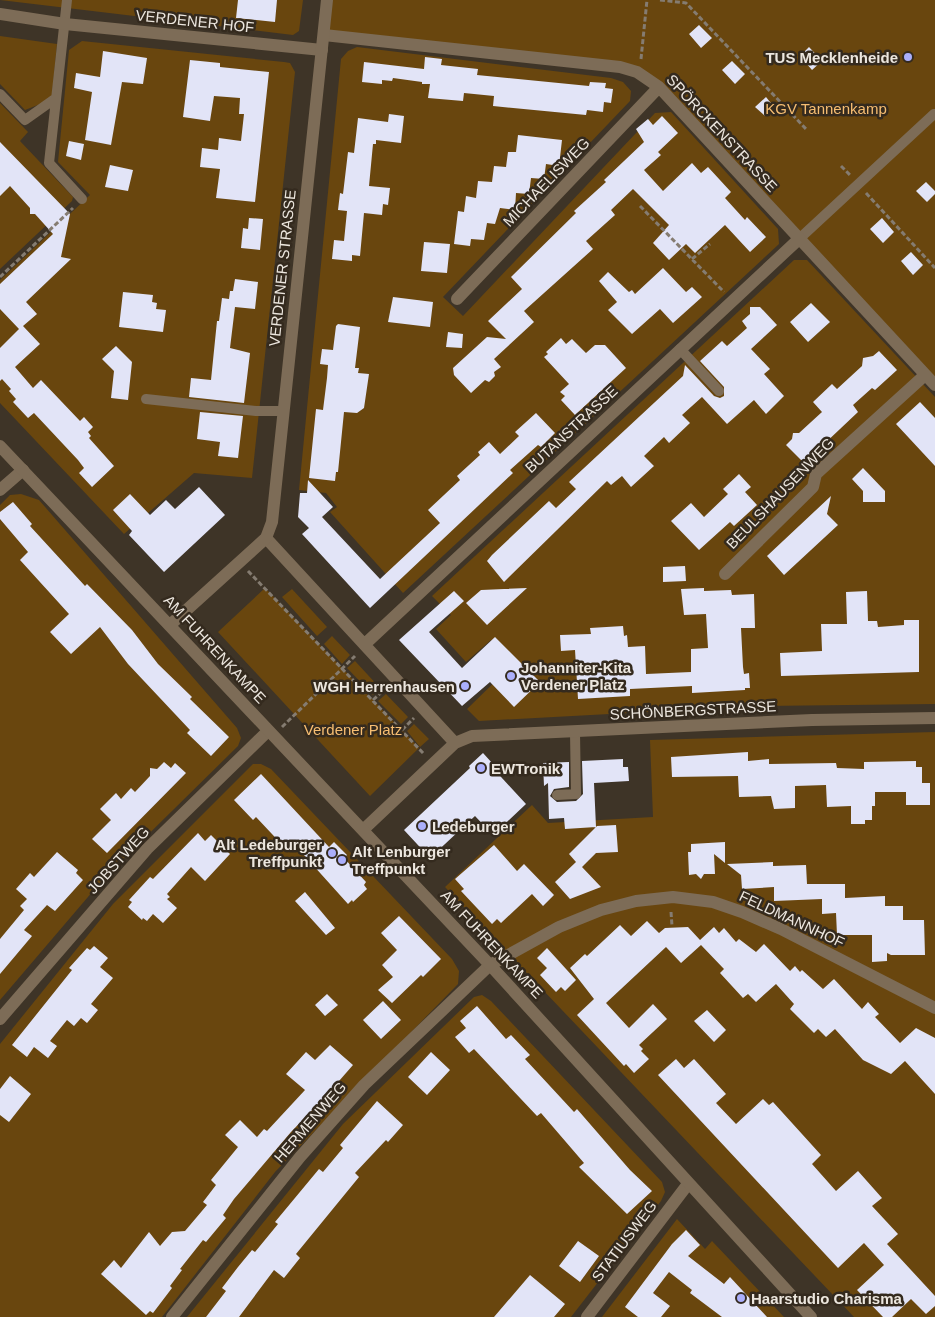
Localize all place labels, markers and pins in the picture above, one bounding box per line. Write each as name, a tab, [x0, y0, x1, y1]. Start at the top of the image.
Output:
place label: TUS Mecklenheide	[765, 49, 898, 66]
marker: TUS Mecklenheide	[902, 51, 914, 63]
place label: Johanniter-Kita Verdener Platz	[521, 659, 632, 693]
marker: Johanniter-Kita Verdener Platz	[505, 670, 517, 682]
place label: WGH Herrenhausen	[313, 678, 455, 695]
marker: WGH Herrenhausen	[459, 680, 471, 692]
place label: EWTronik	[491, 760, 561, 777]
marker: EWTronik	[475, 762, 487, 774]
place label: Ledeburger	[432, 818, 515, 835]
marker: Ledeburger	[416, 820, 428, 832]
place label: Alt Ledeburger Treffpunkt	[215, 836, 322, 870]
place label: Alt Lenburger Treffpunkt	[352, 843, 450, 877]
marker: Alt Ledeburger Treffpunkt	[326, 847, 338, 859]
marker: Alt Lenburger Treffpunkt	[336, 854, 348, 866]
place label: Haarstudio Charisma	[751, 1290, 903, 1307]
marker: Haarstudio Charisma	[735, 1292, 747, 1304]

